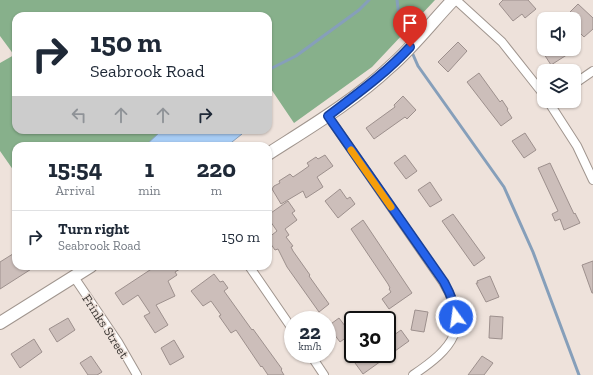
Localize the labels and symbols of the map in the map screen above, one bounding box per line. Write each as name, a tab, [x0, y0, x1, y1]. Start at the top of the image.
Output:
pin	[393, 6, 427, 47]
street label: Frinks Street	[79, 291, 132, 361]
position arrow	[435, 296, 477, 338]
speed limit sign: 30	[344, 311, 396, 363]

